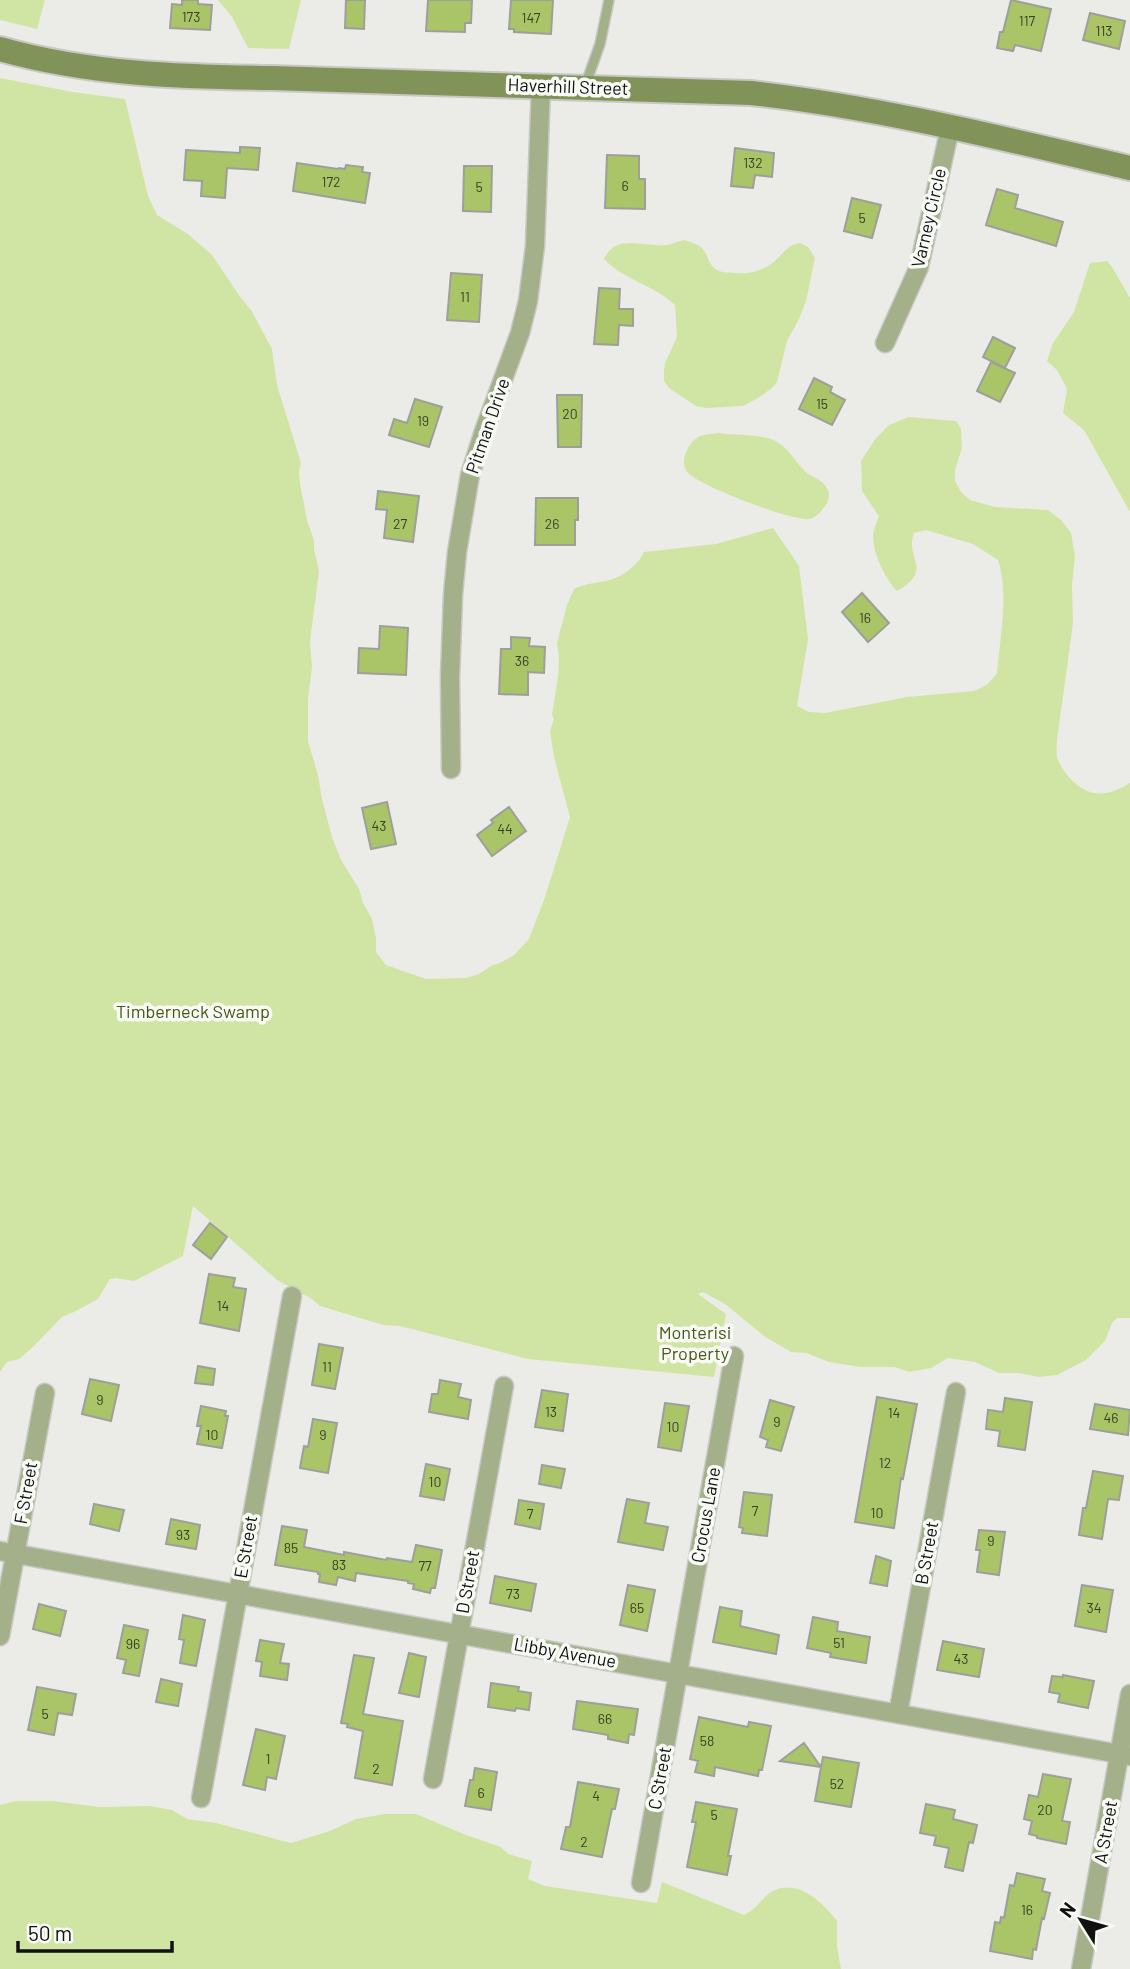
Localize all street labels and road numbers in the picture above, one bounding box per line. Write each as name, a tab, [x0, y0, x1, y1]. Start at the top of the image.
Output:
street label: Haverhill Street	[507, 73, 629, 99]
street label: Varney Circle	[906, 166, 950, 270]
street label: Pitman Drive	[460, 375, 514, 476]
street label: F Street	[9, 1460, 41, 1526]
street label: Crocus Lane	[686, 1465, 724, 1565]
street label: E Street	[229, 1514, 261, 1580]
street label: B Street	[910, 1519, 942, 1586]
street label: D Street	[451, 1548, 483, 1615]
street label: Libby Avenue	[512, 1632, 618, 1672]
street label: C Street	[643, 1745, 675, 1811]
street label: A Street	[1089, 1799, 1121, 1865]

